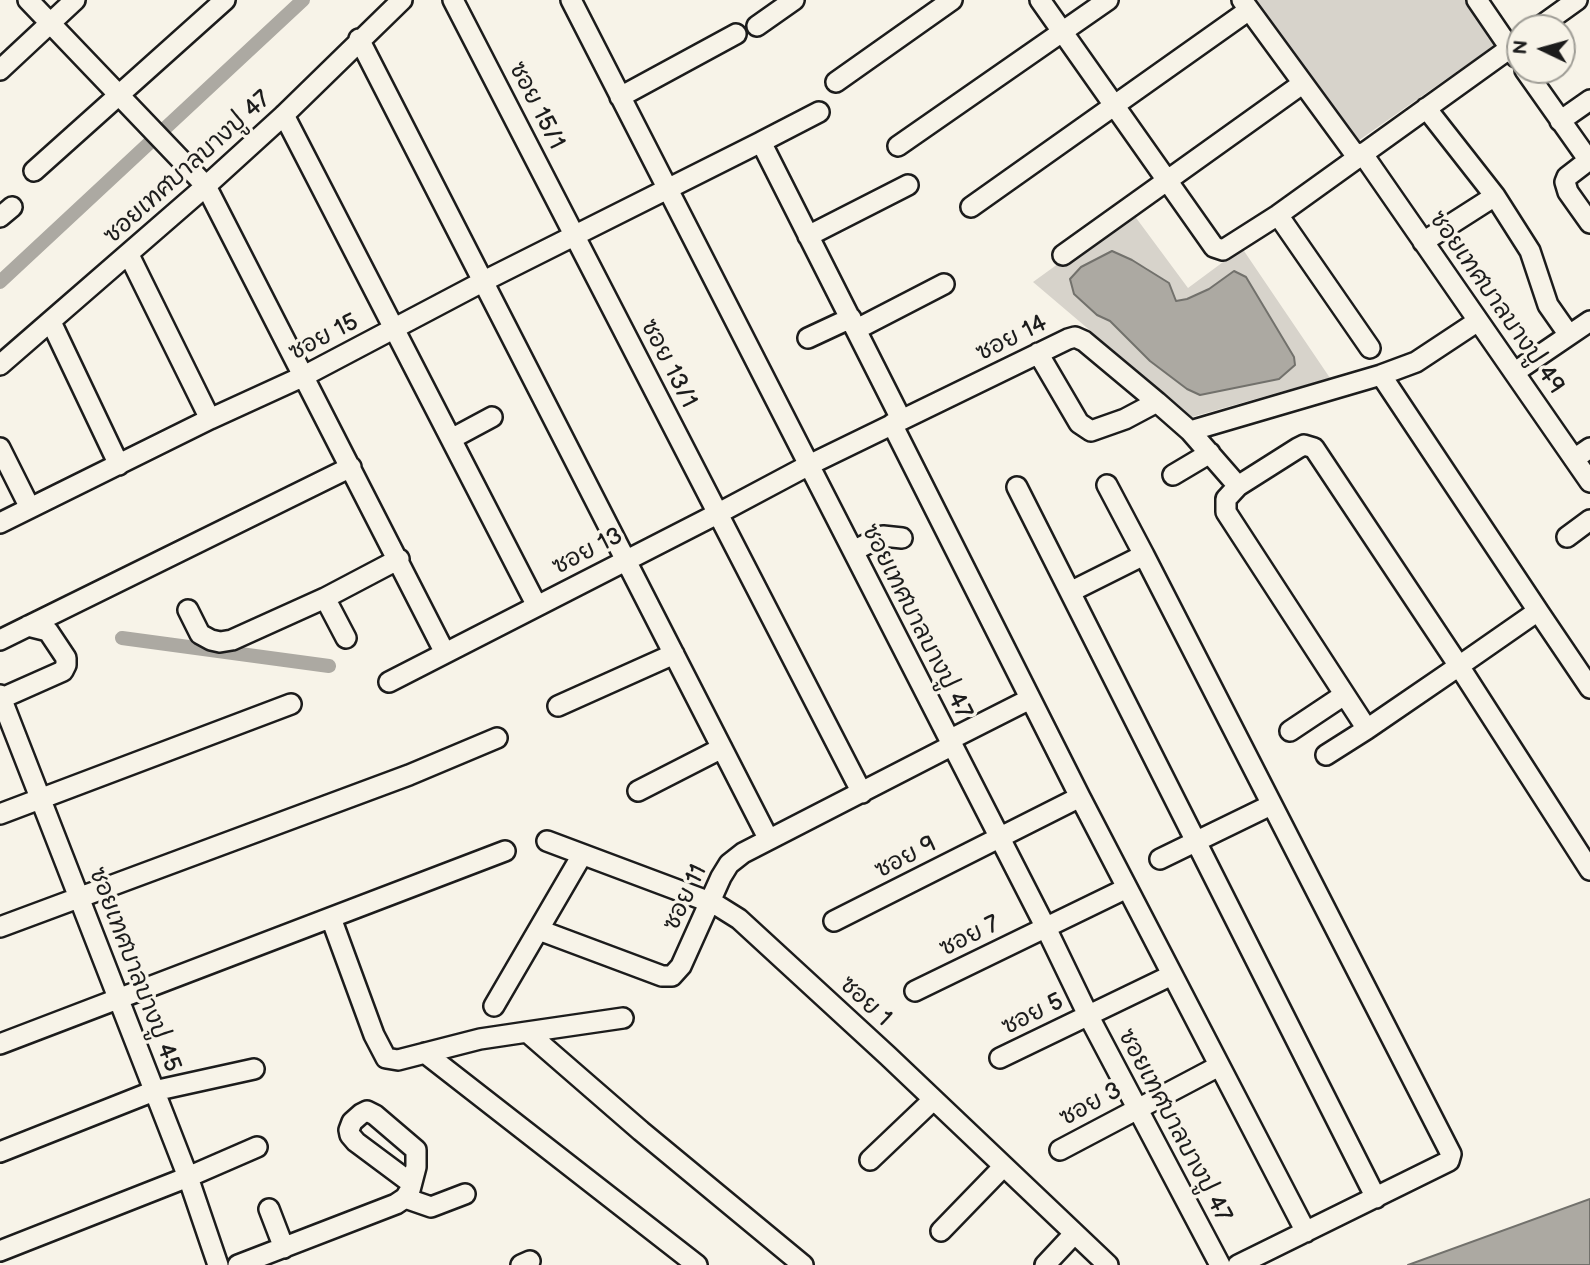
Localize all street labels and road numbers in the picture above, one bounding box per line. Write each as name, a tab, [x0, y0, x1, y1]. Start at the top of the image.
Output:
street label: ซอย 15/1	[502, 57, 570, 155]
street label: ซอยเทศบาลบางปู 47	[99, 85, 277, 251]
street label: ซอยเทศบาลบางปู 49	[1422, 206, 1570, 400]
street label: ซอย 15	[284, 308, 364, 368]
street label: ซอย 14	[972, 310, 1052, 368]
street label: ซอย 13/1	[634, 315, 702, 413]
street label: ซอยเทศบาลบางปู 47	[854, 520, 978, 724]
street label: ซอย 13	[548, 522, 628, 582]
street label: ซอย 9	[870, 830, 942, 886]
street label: ซอย 11	[658, 860, 714, 936]
street label: ซอยเทศบาลบางปู 45	[82, 864, 186, 1076]
street label: ซอย 7	[935, 910, 1005, 964]
street label: ซอย 1	[833, 971, 897, 1033]
street label: ซอย 5	[997, 988, 1069, 1042]
street label: ซอยเทศบาลบางปู 47	[1111, 1024, 1237, 1228]
street label: ซอย 3	[1055, 1077, 1127, 1133]

